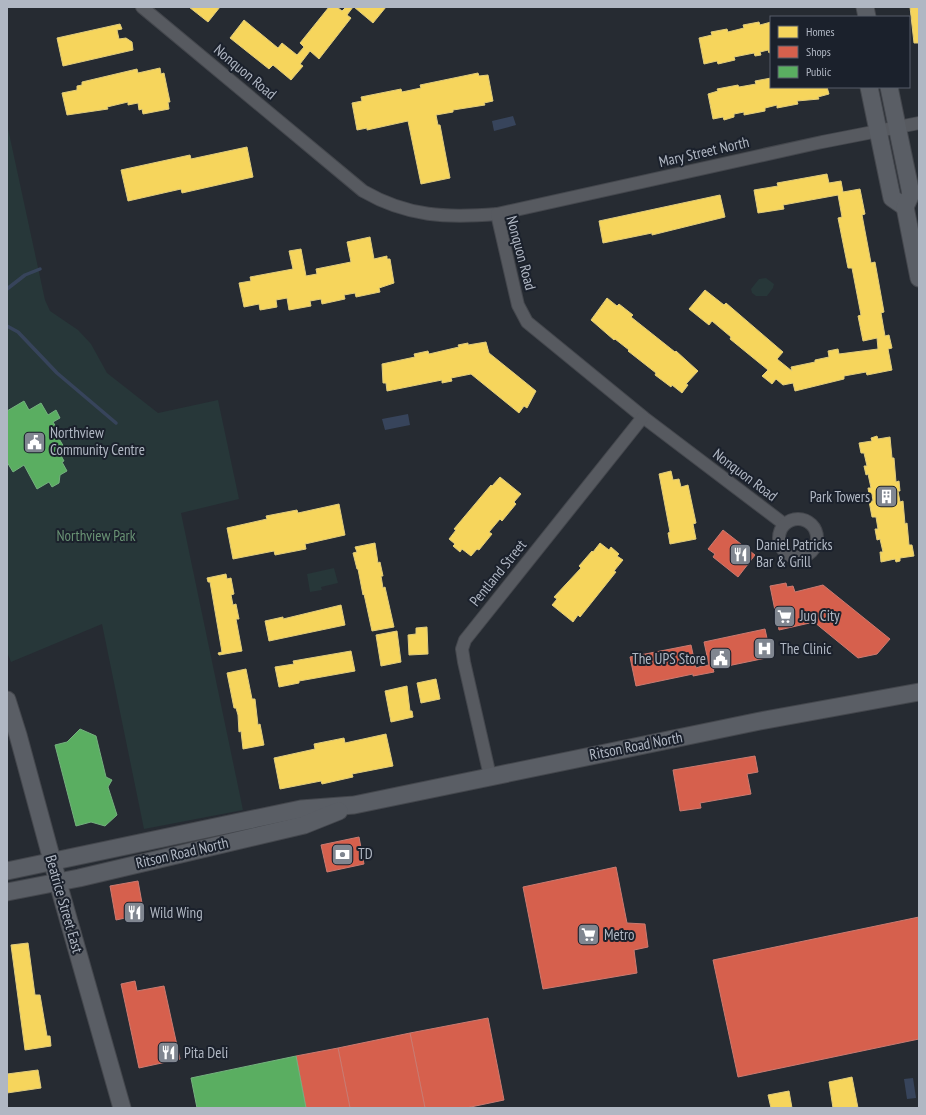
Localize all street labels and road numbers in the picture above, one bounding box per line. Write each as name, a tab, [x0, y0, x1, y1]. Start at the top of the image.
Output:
street label: Nonquon Road	[210, 40, 281, 103]
street label: Mary Street North	[657, 132, 751, 171]
street label: Nonquon Road	[502, 214, 540, 292]
street label: Nonquon Road	[709, 444, 781, 505]
street label: Pentland Street	[465, 536, 530, 610]
street label: Ritson Road North	[588, 727, 684, 764]
street label: Ritson Road North	[134, 833, 230, 872]
street label: Beatrice Street East	[41, 853, 88, 955]

